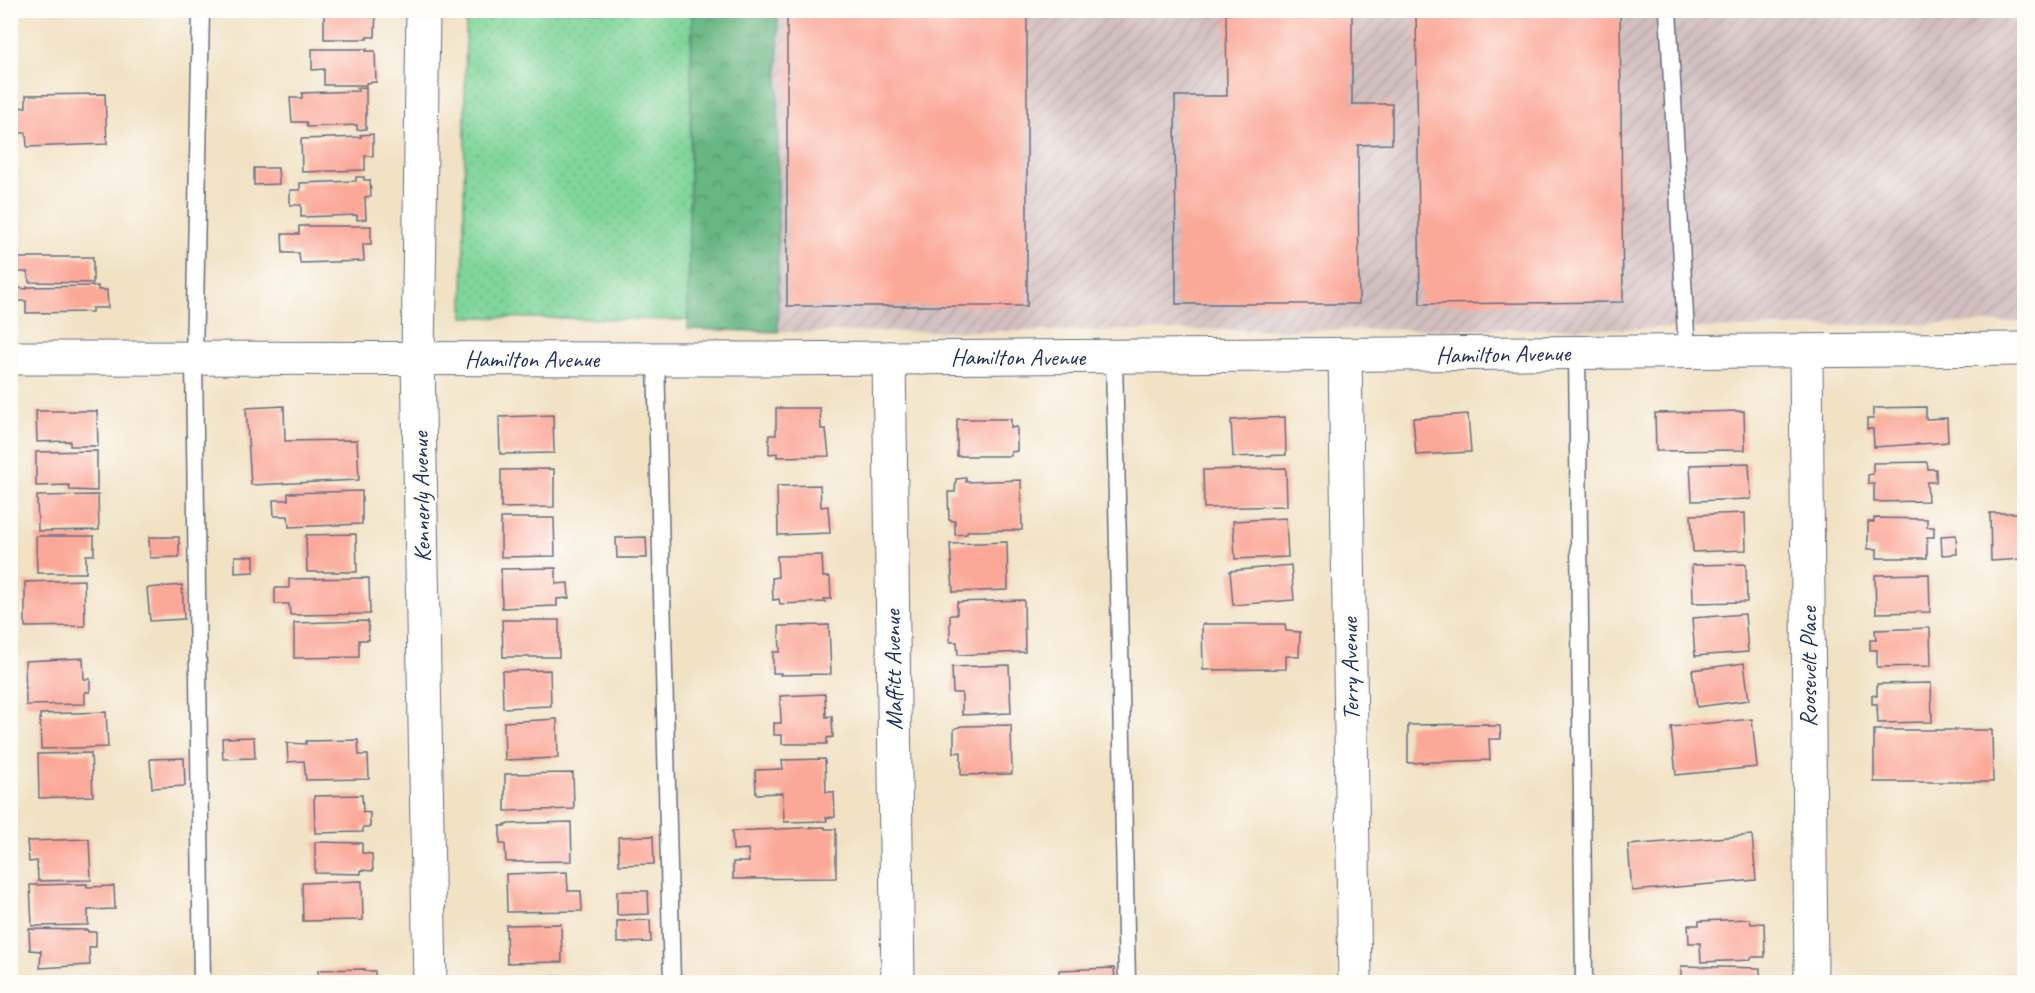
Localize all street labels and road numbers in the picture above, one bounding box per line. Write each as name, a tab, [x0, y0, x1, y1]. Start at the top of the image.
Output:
street label: Hamilton Avenue	[1436, 338, 1573, 370]
street label: Hamilton Avenue	[951, 342, 1087, 372]
street label: Hamilton Avenue	[465, 344, 601, 374]
street label: Kennerly Avenue	[405, 429, 437, 562]
street label: Roosevelt Place	[1793, 604, 1823, 727]
street label: Maffitt Avenue	[877, 607, 909, 730]
street label: Terry Avenue	[1334, 615, 1366, 721]

